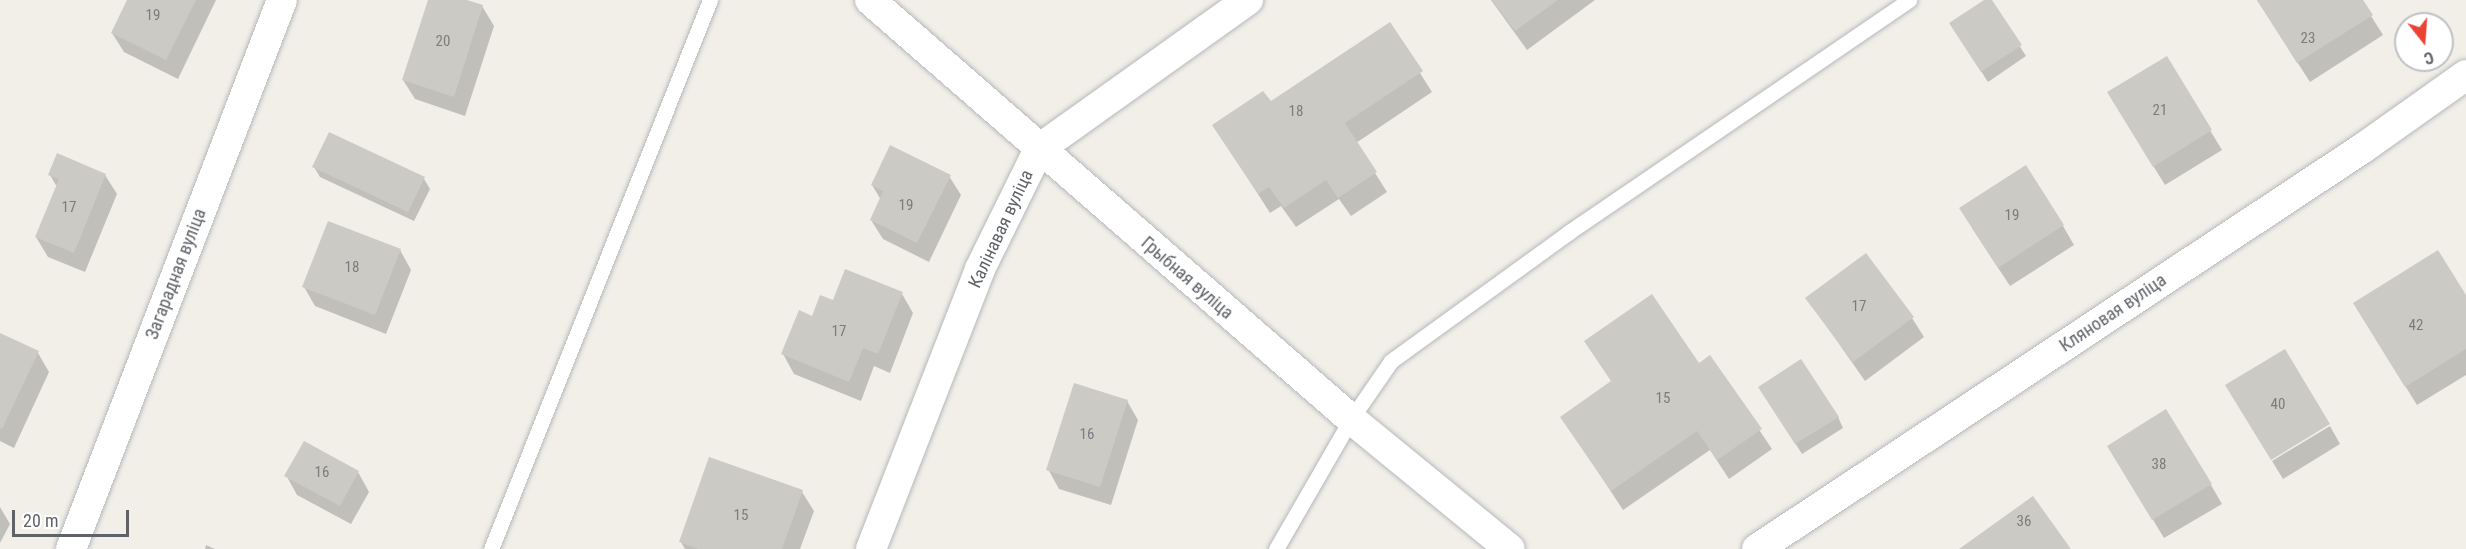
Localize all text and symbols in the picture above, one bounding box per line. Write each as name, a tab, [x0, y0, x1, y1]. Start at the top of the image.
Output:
house number: 19	[146, 7, 160, 25]
north arrow	[2394, 12, 2454, 72]
house number: 23	[2301, 30, 2315, 48]
house number: 20	[436, 33, 450, 51]
text: С	[2422, 47, 2436, 68]
house number: 21	[2153, 102, 2167, 120]
house number: 18	[1289, 103, 1303, 121]
street label: Калінавая вуліца	[964, 167, 1038, 291]
house number: 19	[899, 197, 913, 215]
house number: 17	[62, 199, 76, 217]
street label: Загарадная вуліца	[141, 205, 211, 343]
house number: 19	[2005, 207, 2019, 225]
street label: Грыбная вуліца	[1137, 232, 1237, 324]
house number: 18	[345, 259, 359, 277]
street label: Кляновая вуліца	[2056, 269, 2170, 357]
house number: 17	[1852, 298, 1866, 316]
house number: 42	[2409, 317, 2423, 335]
house number: 17	[832, 323, 846, 341]
house number: 15	[1656, 390, 1670, 408]
house number: 40	[2271, 396, 2285, 414]
house number: 16	[1080, 426, 1094, 444]
house number: 38	[2152, 456, 2166, 474]
house number: 16	[315, 464, 329, 482]
scale bar	[15, 498, 132, 536]
house number: 15	[734, 507, 748, 525]
text: 20 m	[23, 510, 58, 531]
house number: 36	[2017, 513, 2031, 531]

